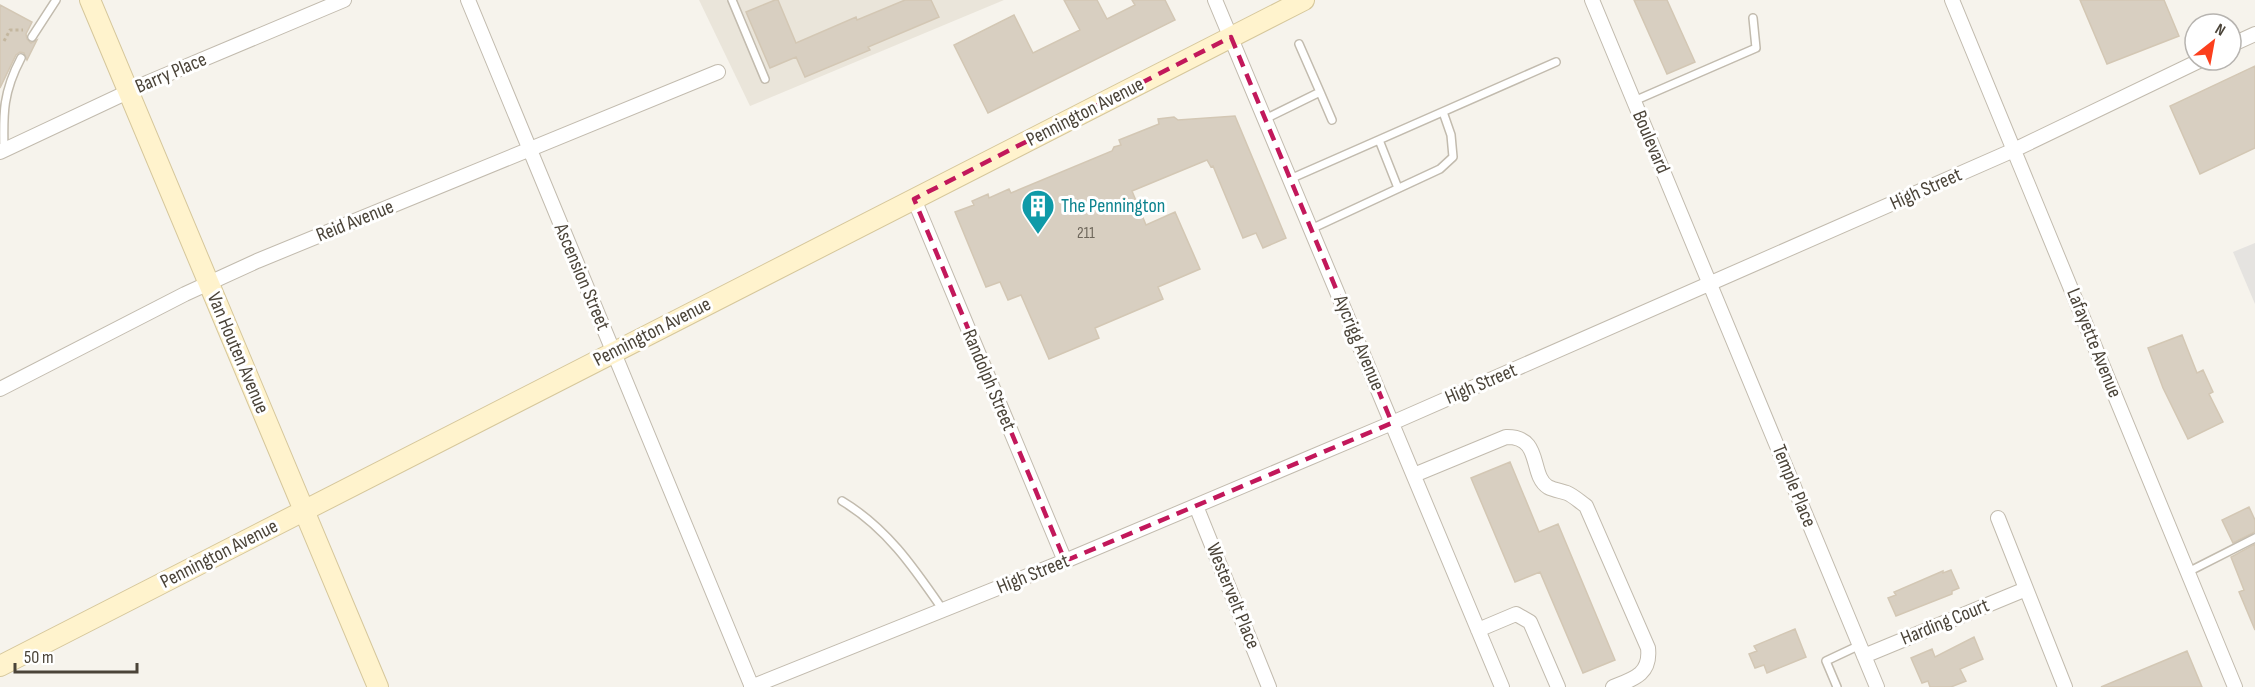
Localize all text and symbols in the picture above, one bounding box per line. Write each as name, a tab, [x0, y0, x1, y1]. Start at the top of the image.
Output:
north arrow	[2183, 12, 2243, 72]
text: N	[2211, 20, 2229, 41]
street label: Barry Place	[132, 47, 210, 99]
street label: Pennington Avenue	[1022, 72, 1148, 152]
street label: Boulevard	[1627, 107, 1675, 177]
street label: High Street	[1886, 163, 1966, 215]
building icon: The Pennington	[1020, 188, 1056, 235]
place label: The Pennington	[1061, 194, 1165, 218]
street label: Reid Avenue	[313, 195, 397, 247]
street label: Ascension Street	[548, 219, 615, 334]
house number: 211	[1077, 224, 1095, 243]
street label: Lafayette Avenue	[2061, 285, 2127, 401]
street label: Van Houten Avenue	[202, 289, 274, 417]
street label: Aycrigg Avenue	[1328, 291, 1390, 394]
street label: Pennington Avenue	[589, 292, 715, 372]
street label: Randolph Street	[957, 326, 1021, 434]
street label: High Street	[1441, 358, 1521, 410]
street label: Temple Place	[1767, 441, 1821, 531]
street label: Pennington Avenue	[156, 514, 282, 594]
street label: Westervelt Place	[1201, 539, 1265, 653]
street label: High Street	[993, 549, 1073, 599]
street label: Harding Court	[1897, 593, 1993, 651]
scale bar	[15, 636, 136, 674]
text: 50 m	[24, 647, 54, 668]

